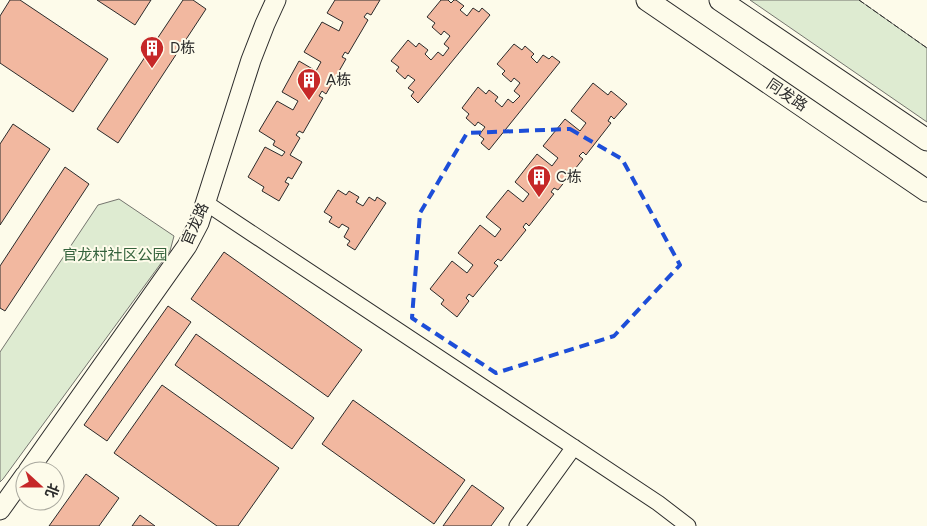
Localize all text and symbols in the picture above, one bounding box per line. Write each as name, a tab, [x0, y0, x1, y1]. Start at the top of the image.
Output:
building icon: D栋	[139, 35, 165, 69]
place label: D栋	[170, 39, 195, 57]
building icon: A栋	[296, 67, 322, 101]
place label: A栋	[326, 71, 351, 89]
street label: 同发路	[763, 75, 811, 115]
building icon: C栋	[526, 164, 552, 198]
place label: C栋	[556, 168, 582, 186]
street label: 官龙路	[178, 200, 212, 248]
park label: 官龙村社区公园	[62, 246, 168, 264]
north arrow	[15, 461, 65, 511]
text: 北	[41, 481, 62, 500]

